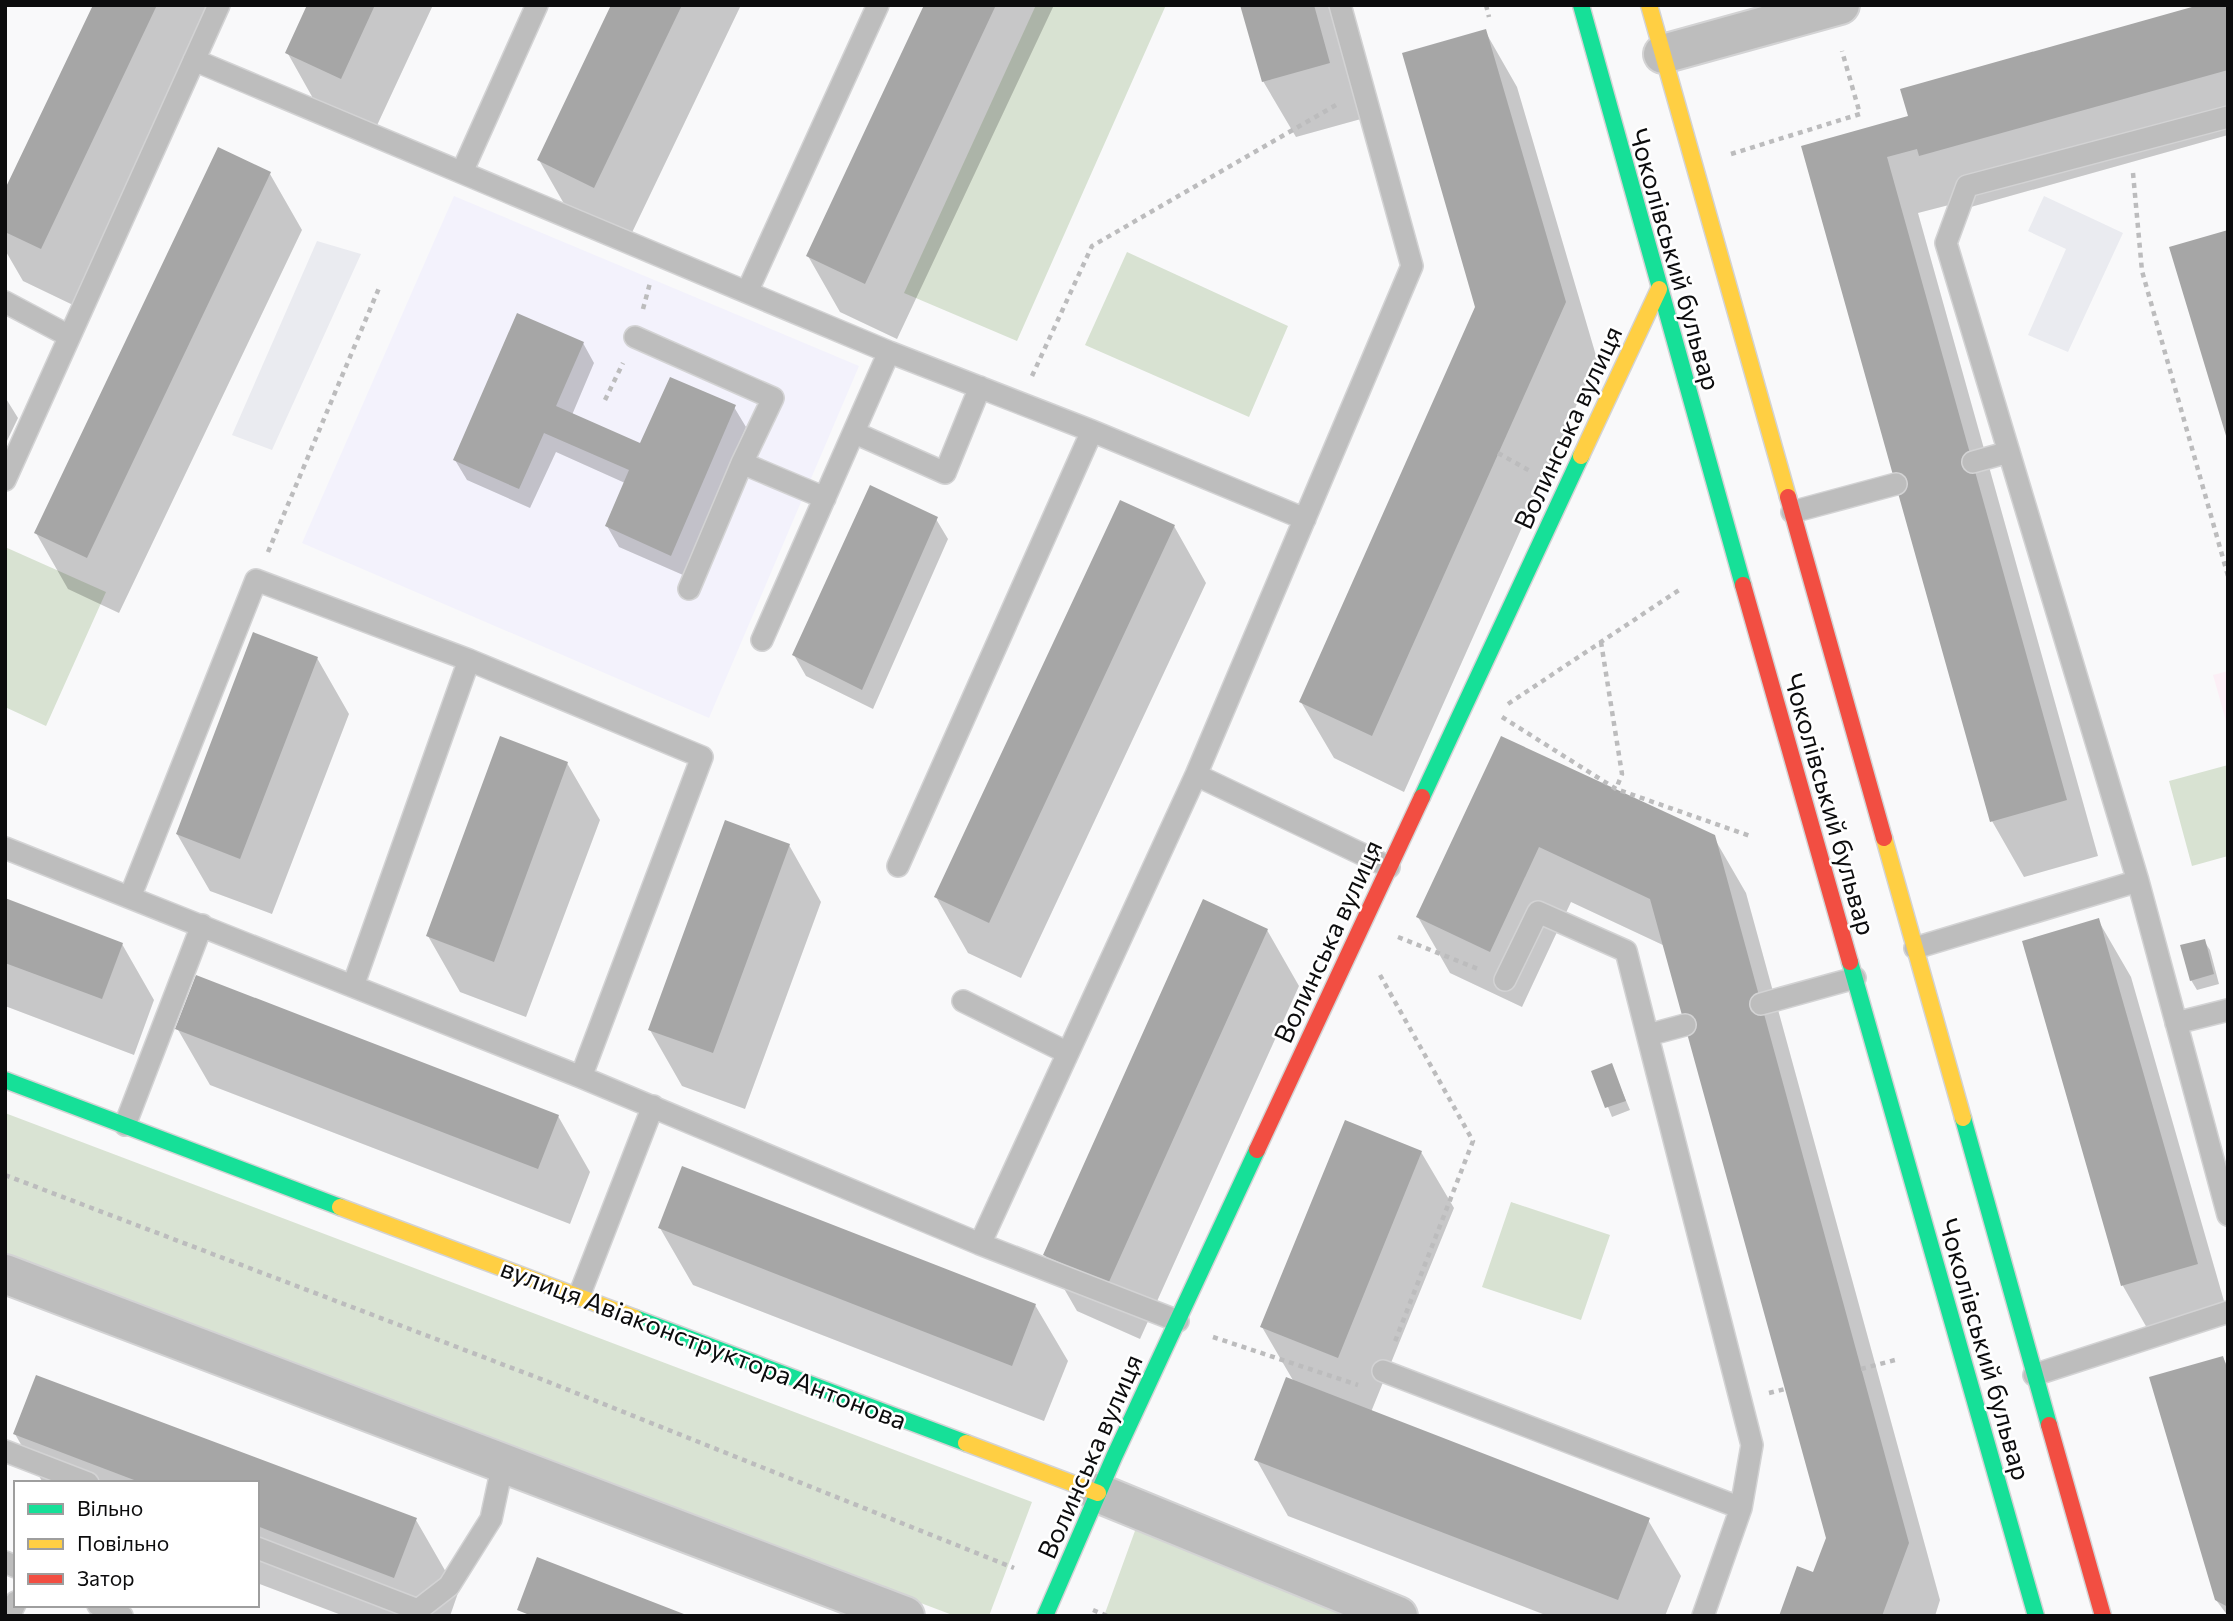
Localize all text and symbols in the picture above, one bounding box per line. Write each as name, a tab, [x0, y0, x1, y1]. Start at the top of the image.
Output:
street label: Чоколівський бульвар	[1624, 125, 1728, 393]
street label: Волинська вулиця	[1506, 321, 1628, 533]
street label: Чоколівський бульвар	[1779, 670, 1883, 938]
street label: Волинська вулиця	[1266, 835, 1388, 1047]
street label: Чоколівський бульвар	[1934, 1215, 2038, 1483]
street label: вулиця Авіаконструктора Антонова	[497, 1251, 911, 1435]
street label: Волинська вулиця	[1030, 1349, 1148, 1563]
legend	[14, 1481, 259, 1607]
text: Вільно	[77, 1495, 143, 1520]
text: Повільно	[77, 1530, 169, 1555]
text: Затор	[77, 1565, 134, 1590]

